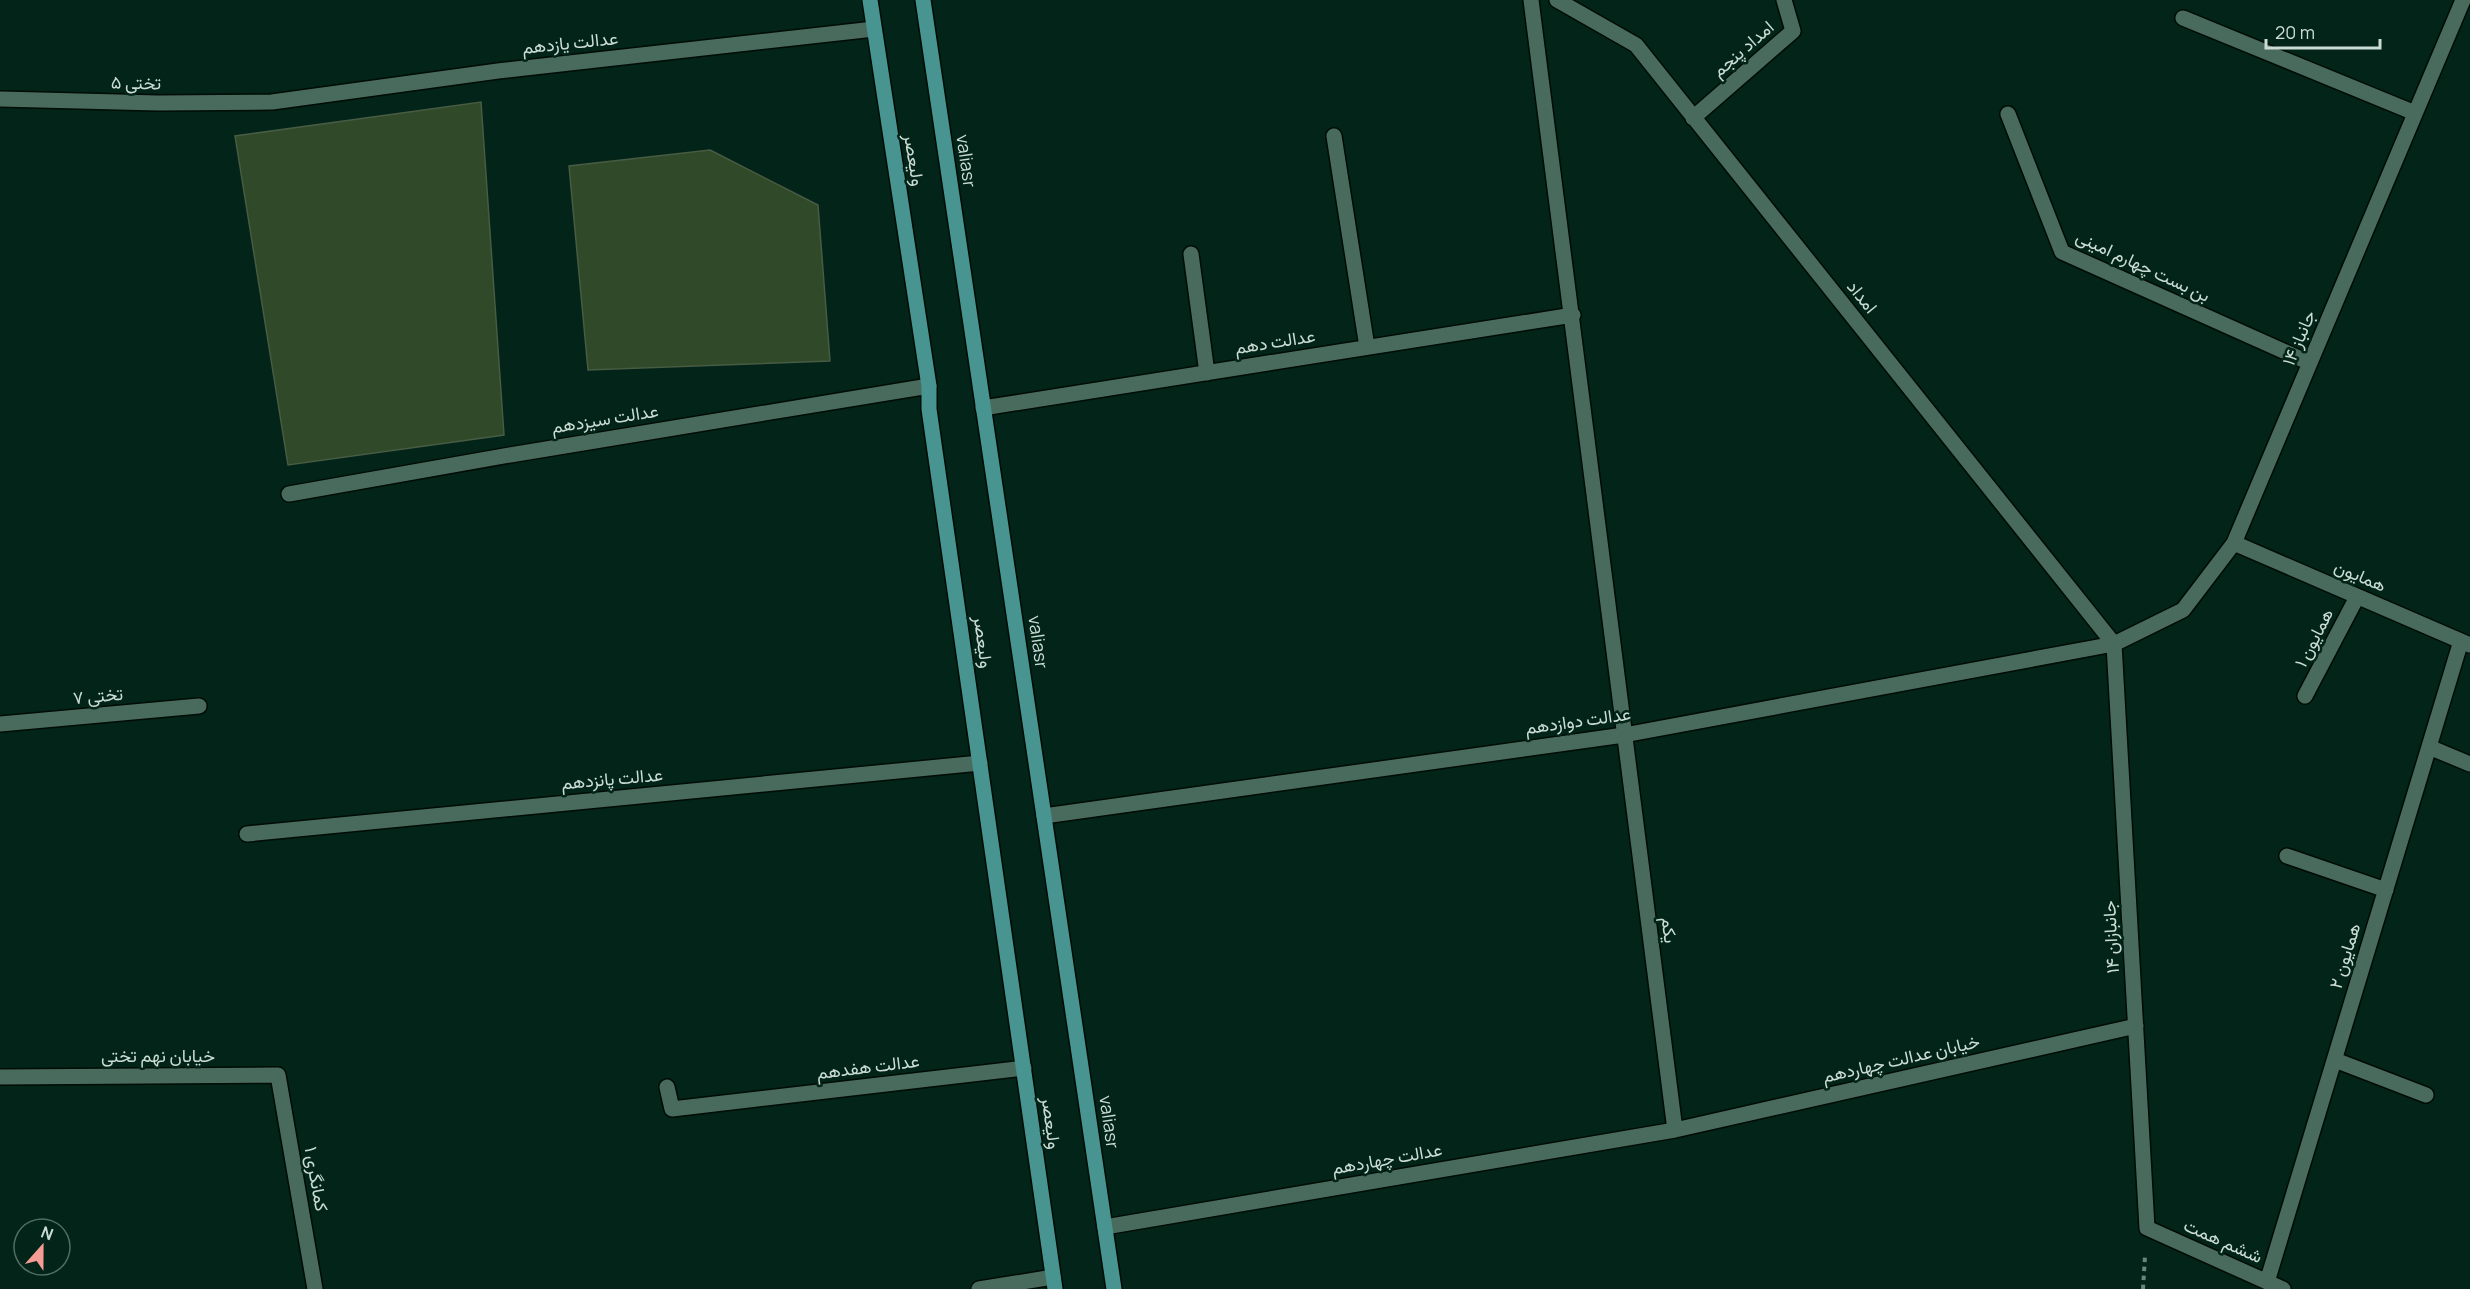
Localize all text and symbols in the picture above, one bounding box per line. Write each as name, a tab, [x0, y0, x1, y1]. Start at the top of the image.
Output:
scale bar	[2266, 12, 2380, 50]
street label: امداد پنجم	[1706, 15, 1779, 83]
text: 20 m	[2275, 20, 2315, 44]
street label: عدالت یازدهم	[521, 25, 619, 60]
street label: ۵ تختی	[111, 70, 161, 94]
street label: ولیعصر	[899, 131, 931, 188]
street label: valiasr	[951, 133, 983, 189]
street label: بن بست چهارم امینی	[2072, 223, 2214, 308]
street label: امداد	[1842, 275, 1883, 318]
street label: جانباز ۱۴	[2276, 306, 2320, 369]
street label: عدالت دهم	[1233, 323, 1317, 360]
street label: عدالت سیزدهم	[550, 398, 660, 439]
street label: همایون	[2331, 553, 2390, 597]
street label: ۱ همایون	[2288, 604, 2338, 671]
street label: ولیعصر	[968, 613, 1000, 670]
street label: valiasr	[1023, 614, 1055, 670]
street label: تختی ۷	[72, 681, 124, 709]
street label: عدالت دوازدهم	[1523, 701, 1633, 740]
street label: عدالت پانزدهم	[560, 762, 664, 795]
street label: جانبازان ۱۴	[2096, 900, 2124, 974]
street label: یکم	[1655, 915, 1684, 944]
street label: ۲ همایون	[2323, 920, 2365, 991]
street label: خیابان عدالت چهاردهم	[1820, 1028, 1982, 1089]
street label: خیابان نهم تختی	[101, 1043, 215, 1068]
street label: عدالت هفدهم	[815, 1048, 921, 1085]
street label: ولیعصر	[1036, 1094, 1068, 1151]
street label: valiasr	[1094, 1094, 1126, 1150]
street label: عدالت چهاردهم	[1330, 1137, 1444, 1181]
street label: ۱ کمانگری	[299, 1144, 335, 1213]
street label: ششم همت	[2180, 1212, 2267, 1269]
north arrow	[12, 1217, 72, 1277]
text: N	[38, 1221, 57, 1245]

